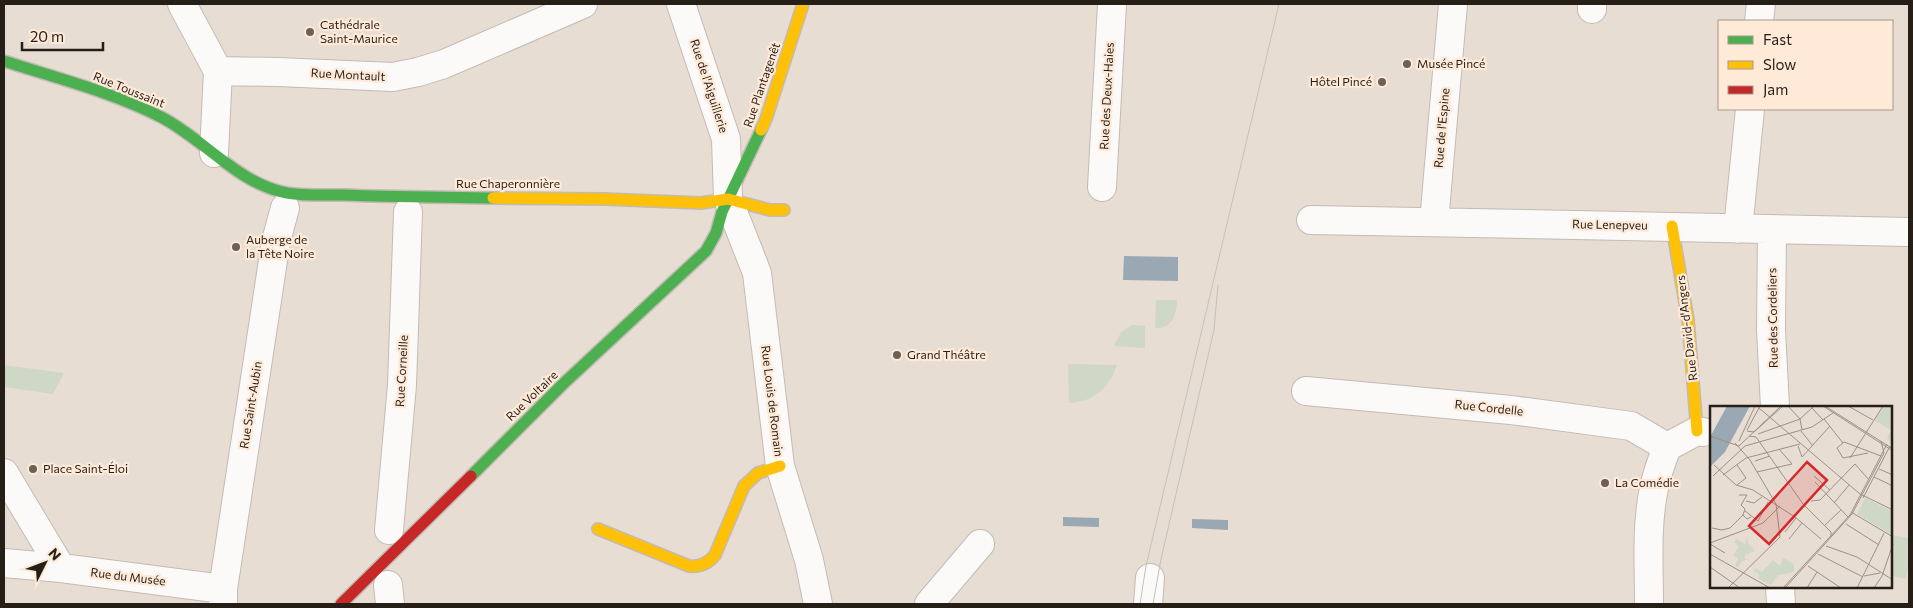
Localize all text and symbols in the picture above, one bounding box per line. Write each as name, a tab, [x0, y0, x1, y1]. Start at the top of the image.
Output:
place label: Cathédrale Saint-Maurice	[320, 17, 398, 45]
scale bar	[22, 20, 104, 52]
legend	[1718, 20, 1893, 110]
marker: Cathédrale Saint-Maurice	[304, 26, 316, 38]
text: 20 m	[30, 27, 64, 45]
text: Fast	[1763, 30, 1792, 48]
street label: Rue de l'Aiguillerie	[688, 37, 732, 134]
street label: Rue Plantagenêt	[740, 40, 782, 129]
street label: Rue des Deux-Haies	[1096, 42, 1116, 150]
text: Slow	[1763, 55, 1796, 73]
place label: Musée Pincé	[1417, 56, 1485, 70]
marker: Musée Pincé	[1401, 58, 1413, 70]
street label: Rue Montault	[310, 65, 386, 83]
street label: Rue Toussaint	[92, 68, 167, 110]
place label: Hôtel Pincé	[1310, 74, 1372, 88]
marker: Hôtel Pincé	[1376, 76, 1388, 88]
text: Jam	[1763, 80, 1788, 98]
street label: Rue de l'Espine	[1431, 87, 1451, 169]
street label: Rue Chaperonnière	[456, 176, 560, 190]
street label: Rue Lenepveu	[1572, 216, 1648, 232]
place label: Auberge de la Tête Noire	[246, 232, 314, 260]
marker: Auberge de la Tête Noire	[230, 241, 242, 253]
street label: Rue des Cordeliers	[1764, 268, 1780, 368]
street label: Rue David-d'Angers	[1673, 275, 1699, 382]
street label: Rue Corneille	[392, 335, 410, 407]
street label: Rue Louis de Romain	[759, 344, 787, 457]
place label: Grand Théâtre	[907, 347, 986, 361]
marker: Grand Théâtre	[891, 349, 903, 361]
street label: Rue Saint-Aubin	[236, 360, 264, 450]
street label: Rue Voltaire	[503, 367, 560, 423]
street label: Rue Cordelle	[1454, 396, 1524, 418]
inset map	[1710, 406, 1893, 588]
place label: Place Saint-Éloi	[43, 461, 128, 475]
marker: Place Saint-Éloi	[27, 463, 39, 475]
place label: La Comédie	[1615, 475, 1679, 489]
marker: La Comédie	[1599, 477, 1611, 489]
north arrow	[20, 538, 70, 588]
text: N	[45, 544, 65, 564]
street label: Rue du Musée	[90, 564, 166, 588]

